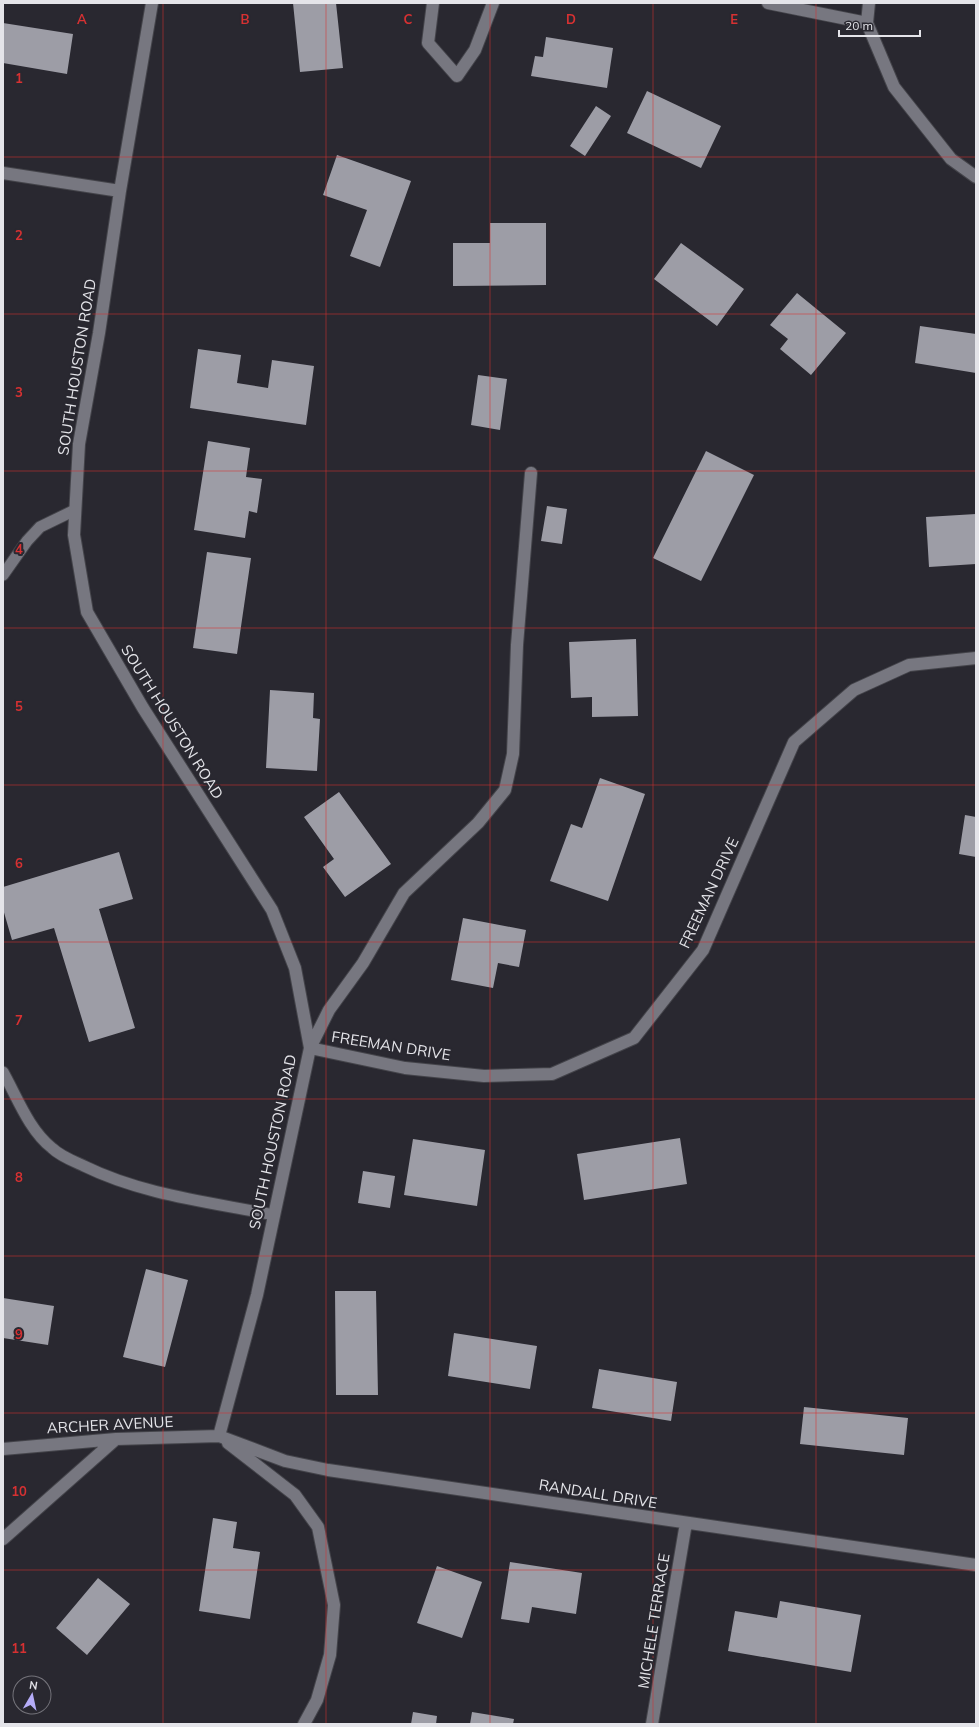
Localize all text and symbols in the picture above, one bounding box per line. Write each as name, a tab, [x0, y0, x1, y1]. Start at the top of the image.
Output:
text: A	[77, 11, 87, 27]
text: B	[241, 11, 250, 27]
text: C	[404, 11, 413, 27]
text: D	[566, 11, 576, 27]
text: E	[730, 11, 738, 27]
scale bar	[839, 12, 920, 38]
text: 20 m	[845, 18, 873, 33]
text: 1	[15, 70, 23, 86]
text: 2	[15, 227, 23, 243]
street label: SOUTH HOUSTON ROAD	[53, 277, 100, 457]
text: 3	[15, 384, 23, 400]
text: 4	[15, 541, 23, 557]
street label: SOUTH HOUSTON ROAD	[117, 641, 228, 802]
text: 5	[15, 698, 23, 714]
street label: FREEMAN DRIVE	[675, 834, 743, 951]
text: 6	[15, 855, 23, 871]
text: 7	[15, 1012, 23, 1028]
street label: FREEMAN DRIVE	[330, 1027, 452, 1064]
street label: SOUTH HOUSTON ROAD	[245, 1053, 300, 1231]
text: 8	[15, 1169, 23, 1185]
text: 9	[15, 1326, 23, 1342]
street label: ARCHER AVENUE	[46, 1412, 174, 1437]
street label: RANDALL DRIVE	[538, 1475, 659, 1512]
text: 10	[11, 1483, 27, 1499]
street label: MICHELE TERRACE	[633, 1552, 674, 1690]
text: 11	[11, 1640, 27, 1656]
north arrow	[12, 1675, 52, 1715]
text: N	[28, 1678, 39, 1693]

